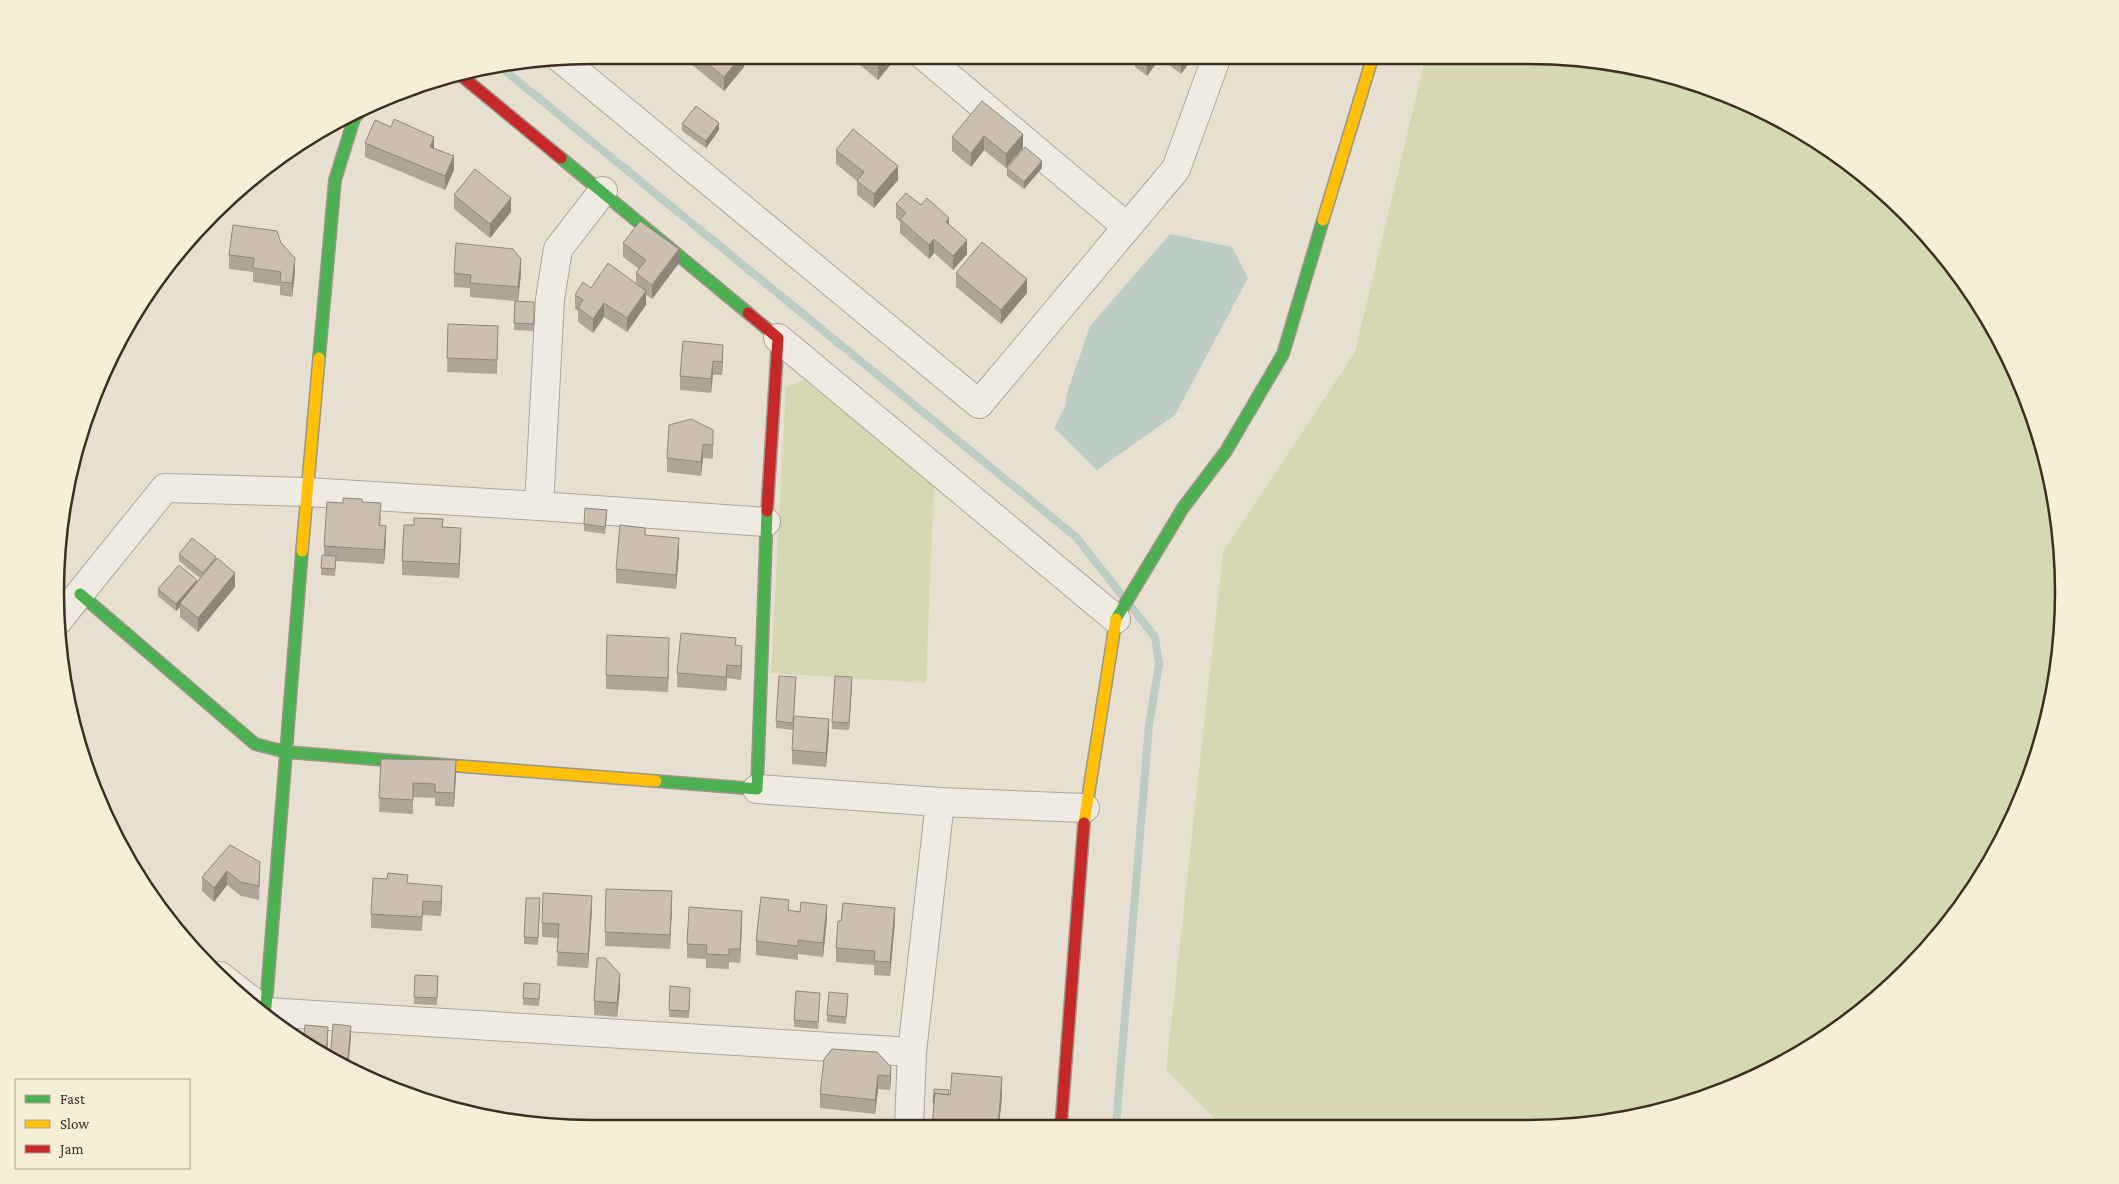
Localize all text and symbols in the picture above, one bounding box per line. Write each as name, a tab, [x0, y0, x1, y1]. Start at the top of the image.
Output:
legend	[15, 1079, 190, 1169]
text: Fast	[60, 1091, 86, 1107]
text: Slow	[60, 1116, 90, 1132]
text: Jam	[58, 1141, 83, 1158]

